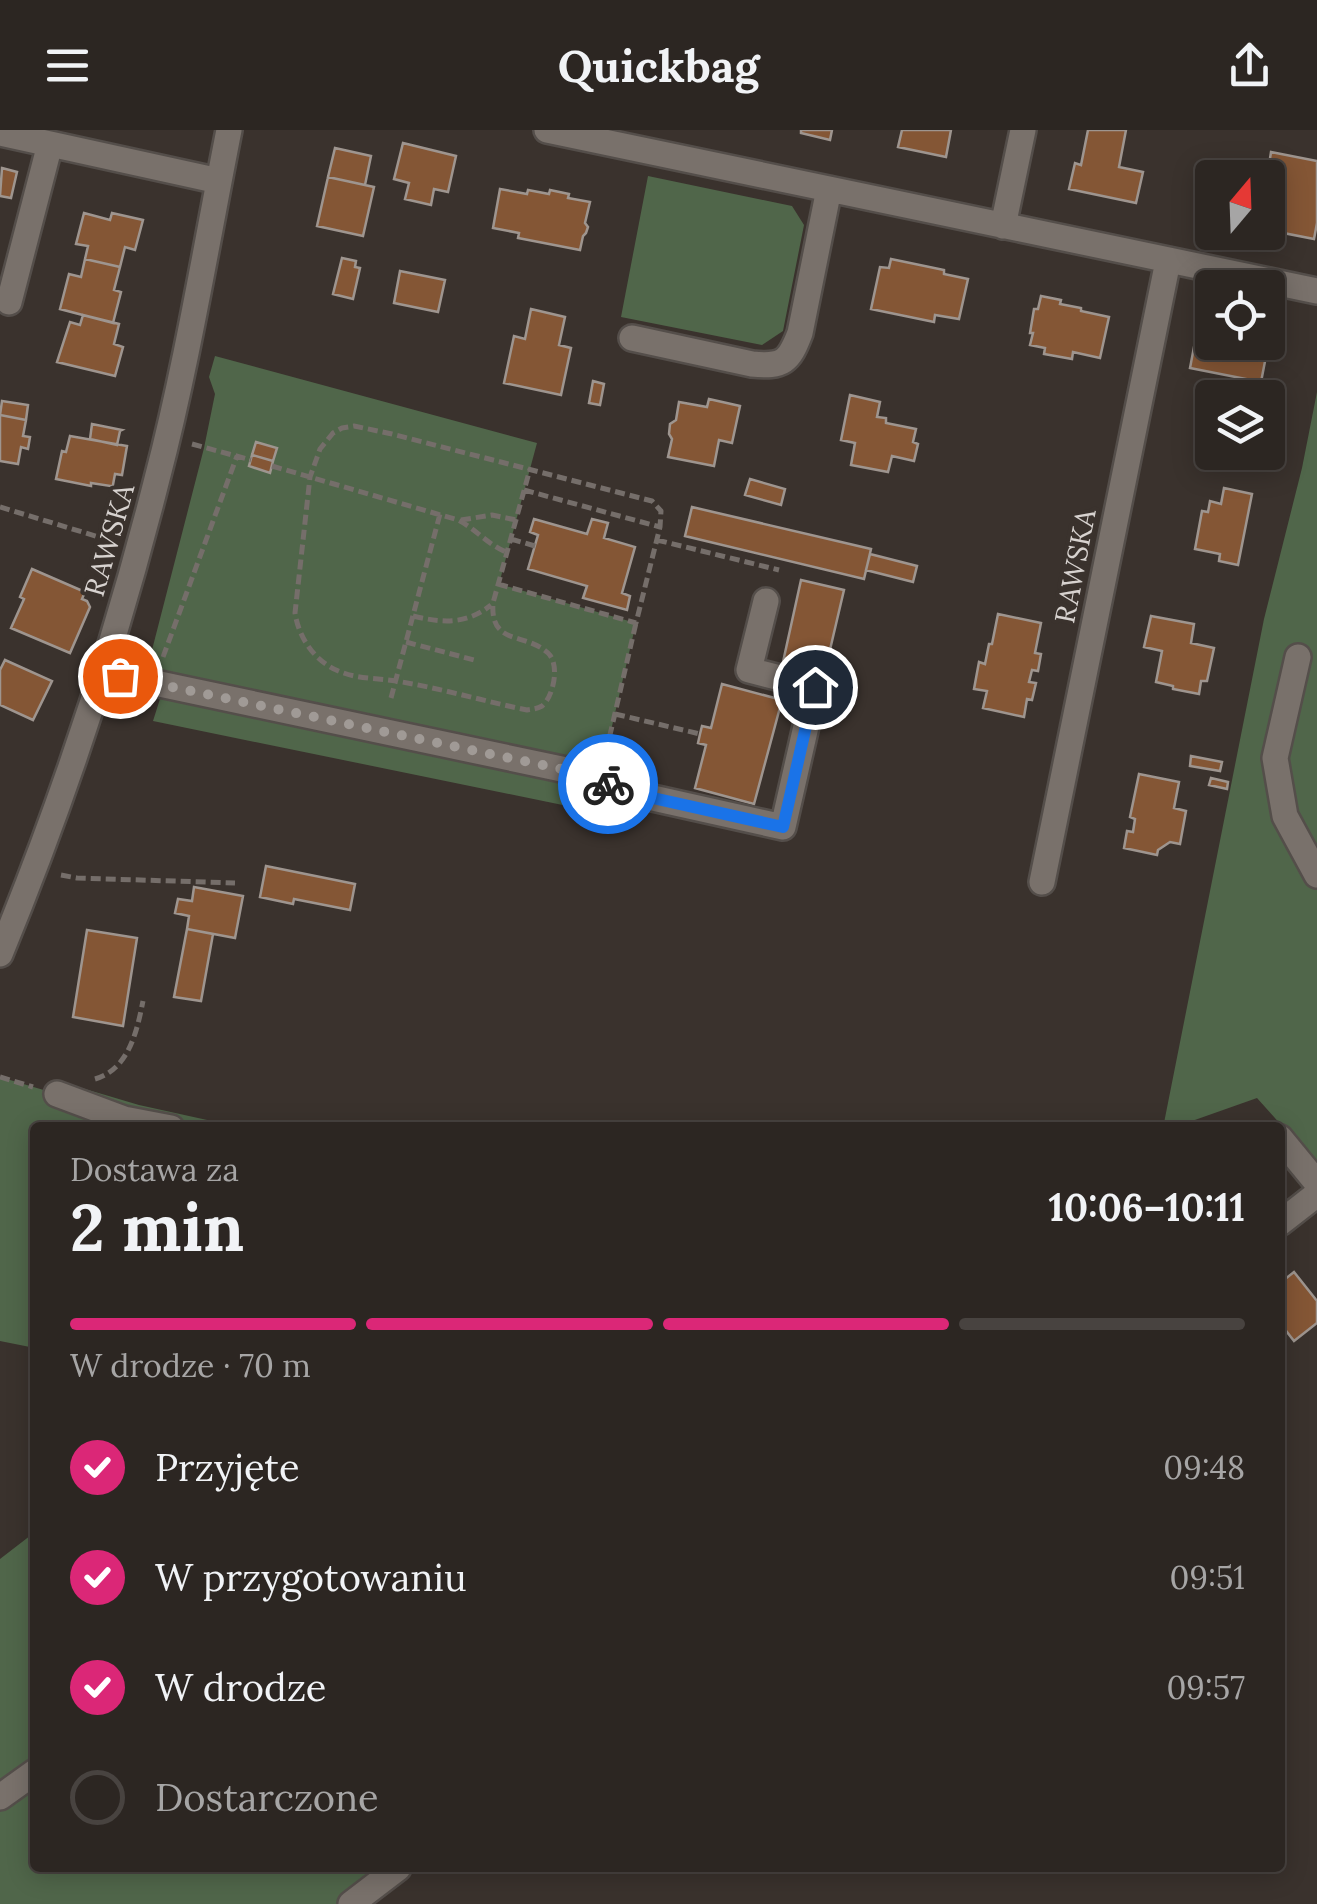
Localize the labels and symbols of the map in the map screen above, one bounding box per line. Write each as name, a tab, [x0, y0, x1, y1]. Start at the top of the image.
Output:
north arrow	[1195, 160, 1285, 250]
street label: RAWSKA	[76, 479, 142, 601]
street label: RAWSKA	[1046, 505, 1104, 626]
pin	[78, 634, 163, 719]
pin	[773, 645, 858, 730]
courier	[558, 734, 658, 834]

